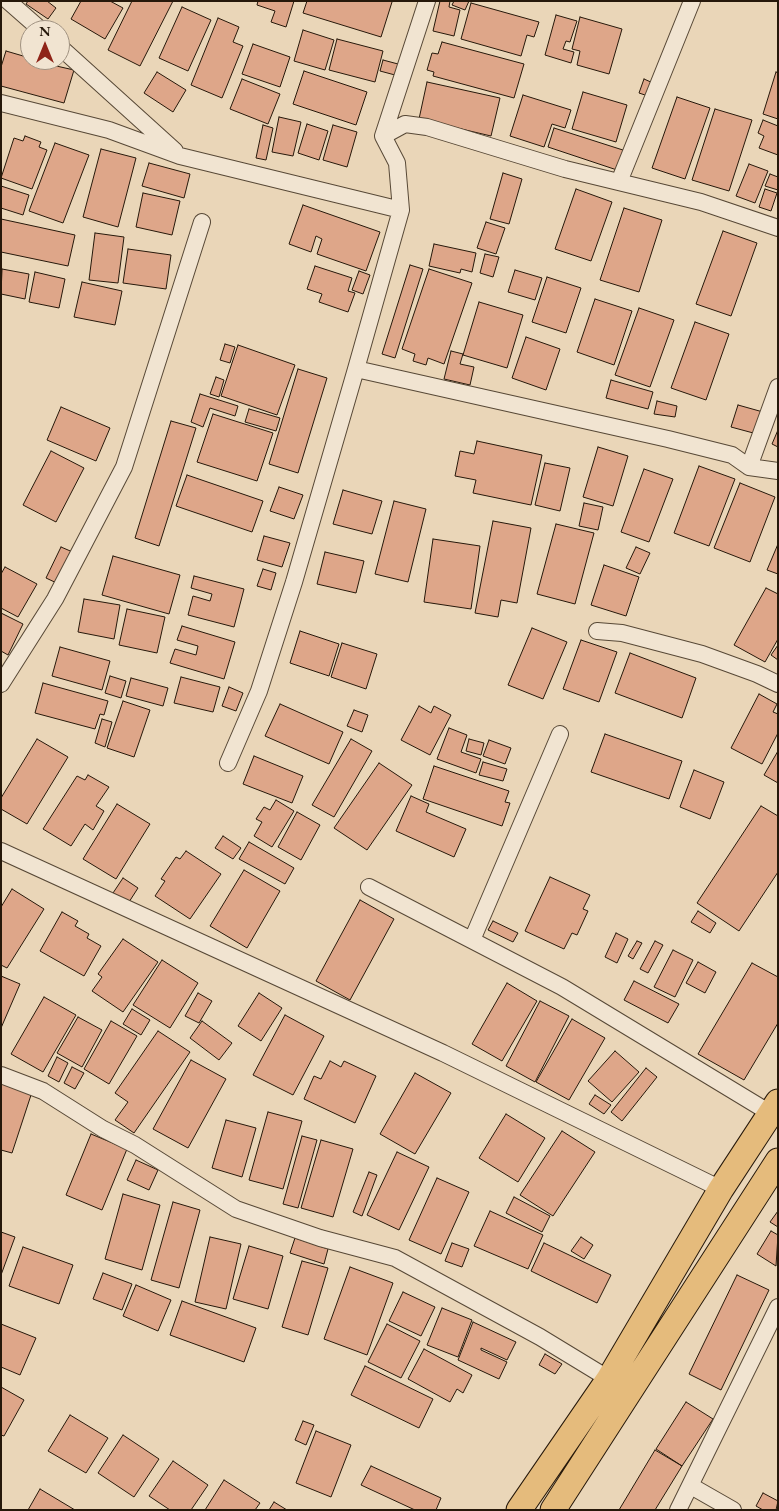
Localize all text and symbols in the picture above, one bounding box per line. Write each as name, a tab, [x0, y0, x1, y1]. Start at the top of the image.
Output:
north arrow	[20, 20, 70, 70]
text: N	[39, 22, 51, 40]

